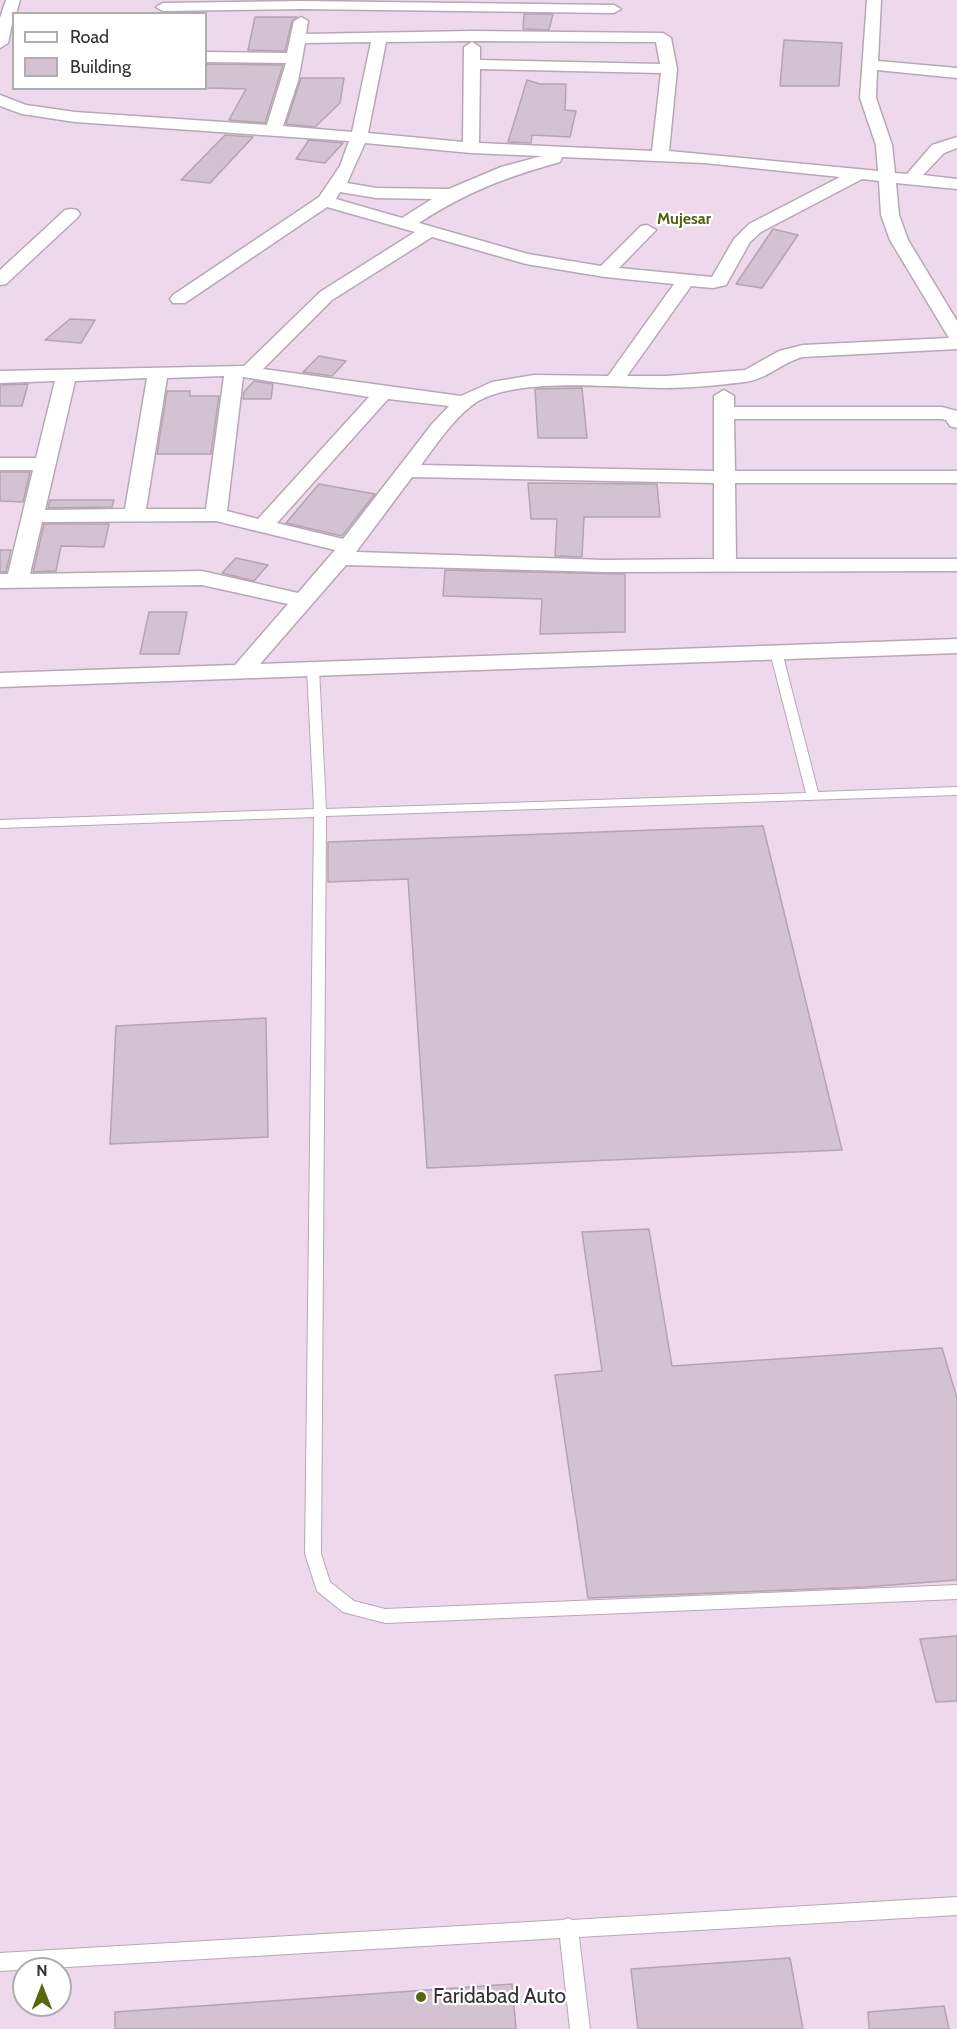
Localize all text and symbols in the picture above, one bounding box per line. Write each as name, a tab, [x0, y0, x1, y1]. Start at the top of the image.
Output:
legend	[12, 12, 207, 90]
text: Road	[70, 26, 109, 48]
text: Building	[70, 56, 131, 78]
district label: Mujesar	[657, 209, 711, 229]
north arrow	[12, 1957, 72, 2017]
text: N	[36, 1961, 48, 1980]
place label: Faridabad Auto	[433, 1984, 566, 2010]
marker: Faridabad Auto	[414, 1990, 428, 2004]

